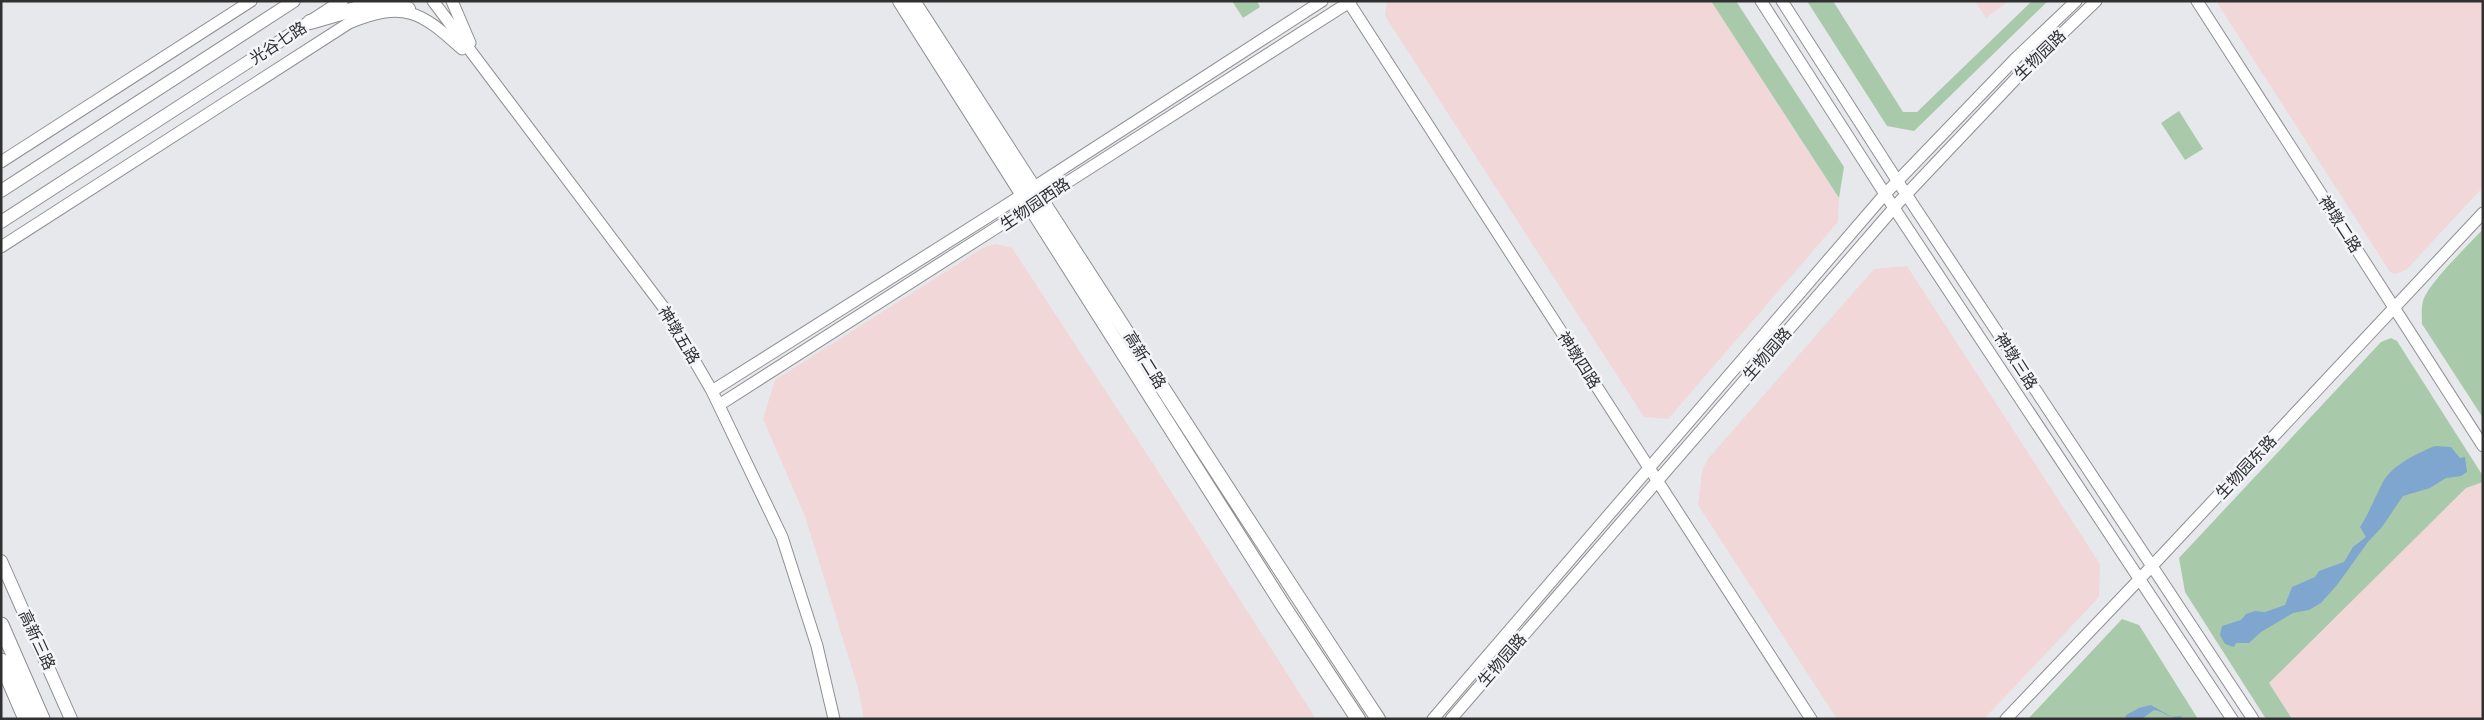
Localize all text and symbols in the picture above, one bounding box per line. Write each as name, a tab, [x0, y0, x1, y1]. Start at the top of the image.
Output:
street label: 光谷七路	[246, 18, 310, 68]
street label: 生物园路	[2010, 26, 2070, 84]
street label: 生物园西路	[997, 174, 1073, 234]
street label: 神墩二路	[2315, 192, 2365, 256]
street label: 神墩五路	[654, 303, 704, 367]
street label: 生物园路	[1739, 324, 1795, 384]
street label: 高新二路	[1120, 328, 1170, 392]
street label: 神墩四路	[1554, 328, 1604, 392]
street label: 神墩三路	[1991, 329, 2041, 393]
street label: 生物园东路	[2212, 431, 2280, 503]
street label: 高新三路	[15, 607, 59, 673]
street label: 生物园路	[1474, 630, 1530, 690]

